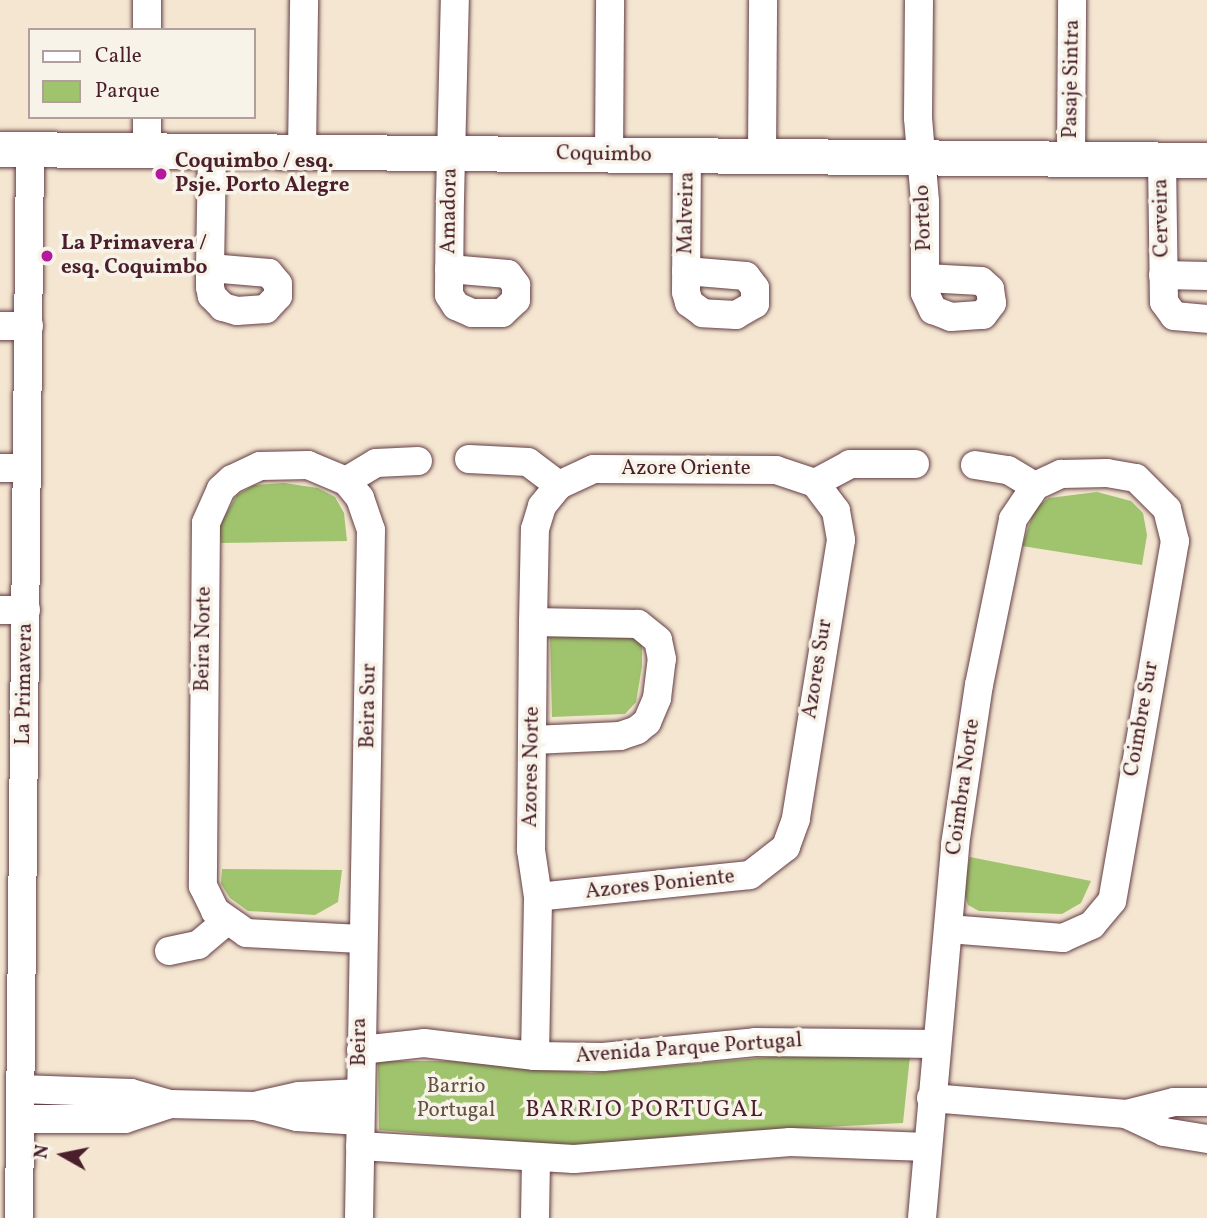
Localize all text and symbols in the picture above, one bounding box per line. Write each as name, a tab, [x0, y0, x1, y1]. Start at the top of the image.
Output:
street label: Pasaje Sintra	[1058, 19, 1086, 139]
legend	[28, 28, 256, 119]
text: Calle	[95, 42, 142, 71]
text: Parque	[95, 77, 160, 106]
street label: Coquimbo	[556, 142, 652, 168]
place label: Coquimbo / esq. Psje. Porto Alegre	[175, 149, 349, 199]
marker: Coquimbo / esq. Psje. Porto Alegre	[153, 166, 169, 182]
street label: Amadora	[437, 168, 463, 254]
street label: Malveira	[674, 171, 700, 255]
street label: Cerveira	[1149, 178, 1175, 258]
street label: Portelo	[910, 184, 938, 252]
place label: La Primavera / esq. Coquimbo	[61, 231, 207, 281]
marker: La Primavera / esq. Coquimbo	[39, 248, 55, 264]
street label: Azore Oriente	[621, 456, 751, 482]
street label: Beira Norte	[190, 586, 218, 692]
street label: Azores Sur	[798, 617, 838, 721]
street label: La Primavera	[11, 623, 39, 745]
street label: Coimbre Sur	[1119, 659, 1165, 779]
street label: Beira Sur	[356, 663, 382, 749]
street label: Azores Norte	[518, 706, 546, 828]
street label: Coimbra Norte	[942, 717, 986, 857]
street label: Azores Poniente	[584, 865, 736, 905]
street label: Beira	[347, 1018, 373, 1066]
street label: Avenida Parque Portugal	[575, 1029, 803, 1069]
park label: Barrio Portugal	[417, 1074, 495, 1124]
district label: BARRIO PORTUGAL	[527, 1096, 763, 1124]
north arrow	[28, 1120, 98, 1190]
text: N	[28, 1143, 56, 1161]

